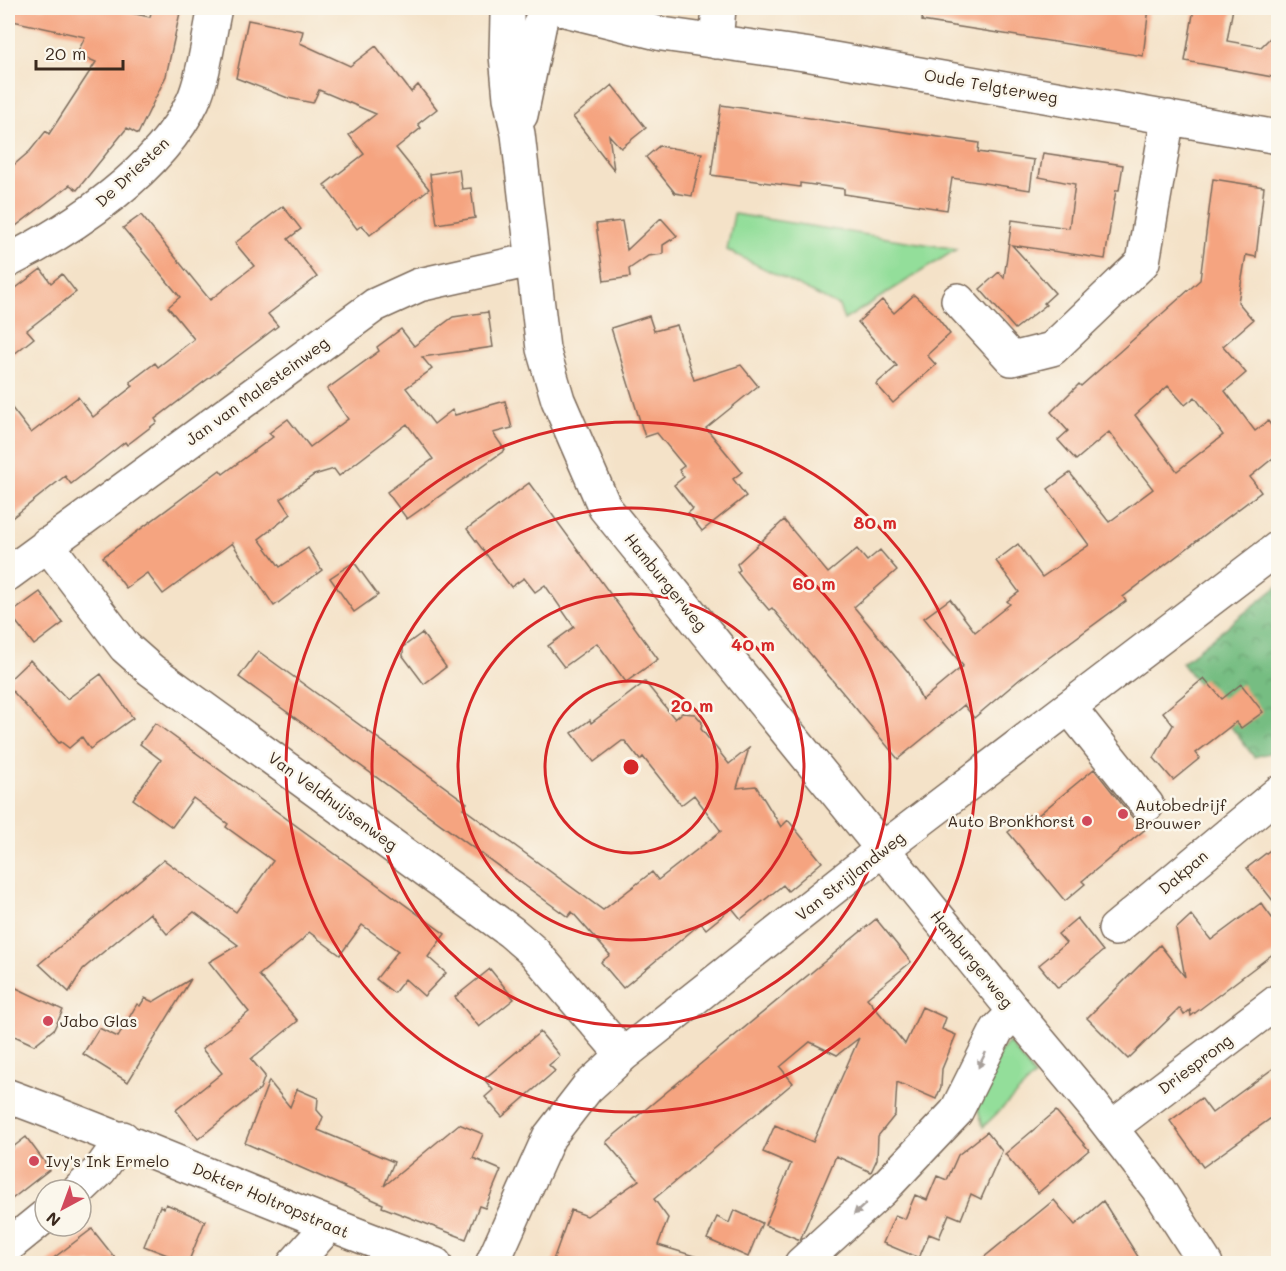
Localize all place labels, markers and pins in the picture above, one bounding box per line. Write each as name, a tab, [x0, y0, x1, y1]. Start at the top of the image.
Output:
centre of rings	[621, 757, 641, 777]
place label: Autobedrijf Brouwer	[1135, 794, 1227, 833]
marker: Autobedrijf Brouwer	[1116, 807, 1130, 821]
place label: Auto Bronkhorst	[947, 810, 1075, 831]
marker: Auto Bronkhorst	[1080, 814, 1094, 828]
place label: Jabo Glas	[60, 1010, 137, 1031]
marker: Jabo Glas	[41, 1014, 55, 1028]
place label: Ivy's Ink Ermelo	[46, 1150, 169, 1171]
marker: Ivy's Ink Ermelo	[27, 1154, 41, 1168]

